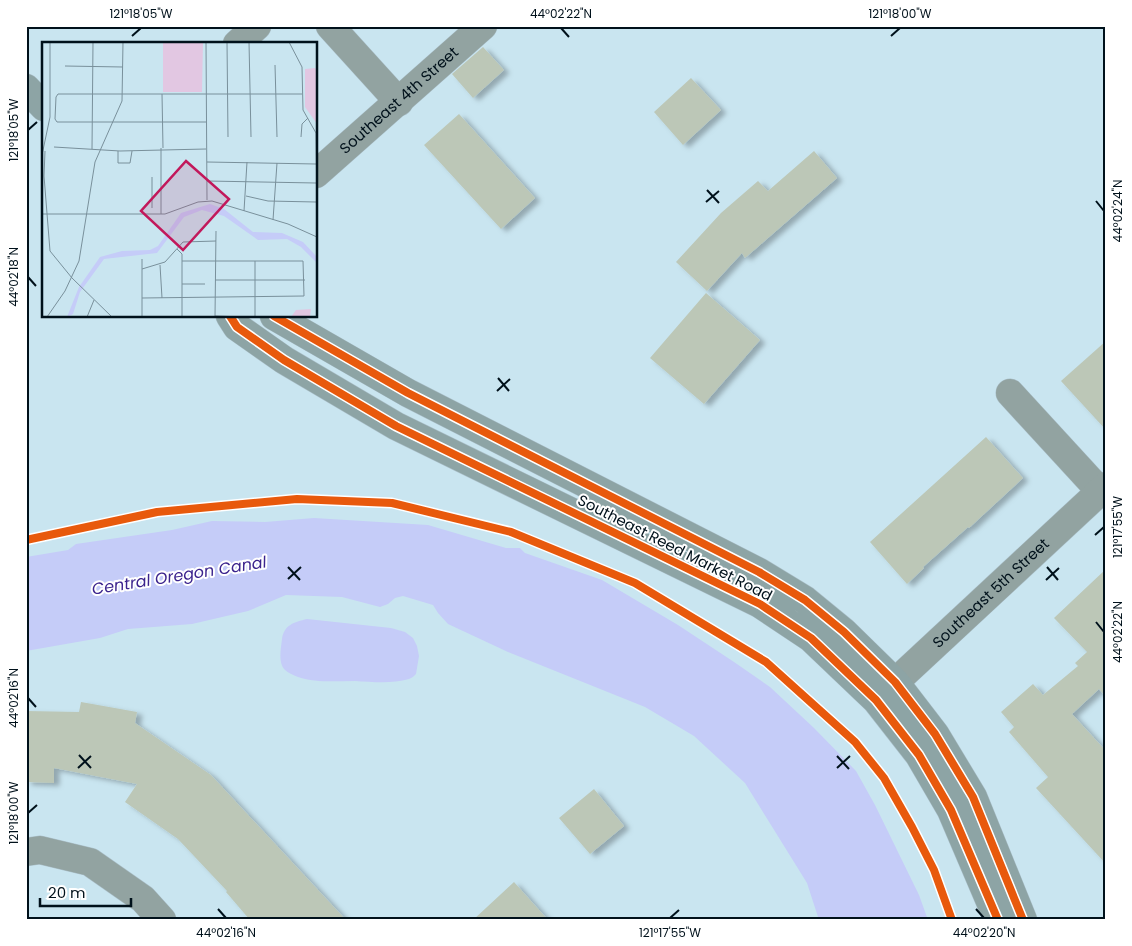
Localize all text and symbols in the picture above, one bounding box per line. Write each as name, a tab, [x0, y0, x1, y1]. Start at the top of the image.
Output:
text: 121°18'05"W	[109, 5, 173, 22]
text: 44°02'22"N	[530, 5, 592, 22]
text: 121°18'00"W	[868, 5, 932, 22]
inset map	[42, 42, 318, 318]
street label: Southeast 4th Street	[335, 42, 463, 158]
text: 121°18'05"W	[5, 98, 22, 162]
text: 44°02'24"N	[1109, 180, 1126, 242]
text: 44°02'18"N	[5, 247, 22, 307]
street label: Southeast Reed Market Road	[574, 489, 776, 606]
text: 121°17'55"W	[1109, 496, 1126, 558]
street label: Southeast 5th Street	[927, 533, 1053, 652]
water label: Central Oregon Canal	[90, 550, 268, 601]
text: 44°02'22"N	[1109, 601, 1126, 663]
text: 44°02'16"N	[5, 668, 22, 728]
text: 121°18'00"W	[5, 781, 22, 845]
scale bar	[40, 876, 131, 908]
text: 20 m	[48, 882, 86, 903]
text: 44°02'16"N	[196, 924, 256, 941]
text: 121°17'55"W	[639, 924, 701, 941]
text: 44°02'20"N	[953, 924, 1015, 941]

